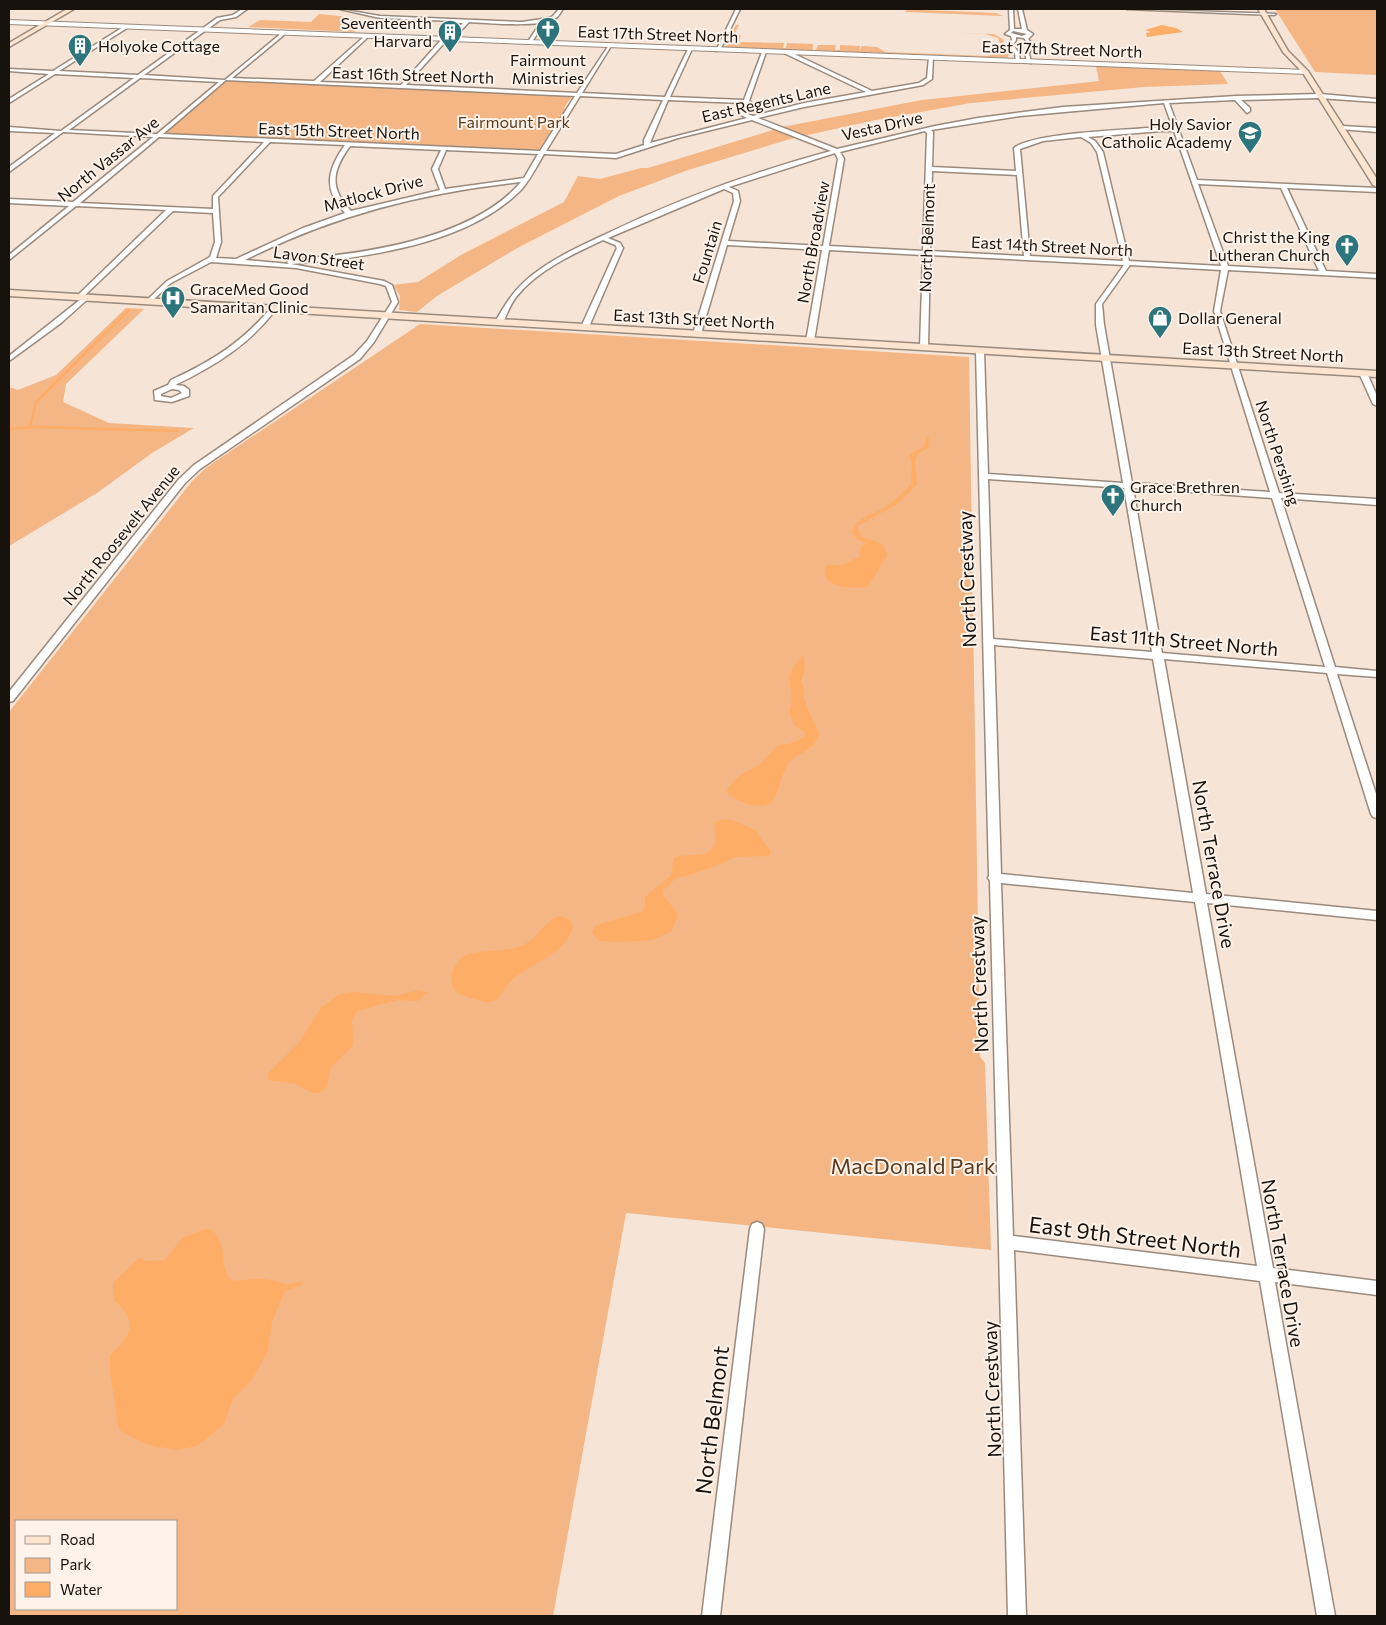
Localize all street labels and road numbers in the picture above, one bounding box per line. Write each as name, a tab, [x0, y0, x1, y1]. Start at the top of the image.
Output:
street label: East 17th Street North	[577, 21, 739, 46]
street label: East 17th Street North	[981, 36, 1143, 61]
street label: East 16th Street North	[332, 62, 494, 87]
street label: East Regents Lane	[700, 77, 832, 126]
street label: Vesta Drive	[840, 107, 924, 144]
street label: North Vassar Ave	[53, 112, 162, 205]
street label: East 15th Street North	[258, 118, 420, 143]
street label: Matlock Drive	[321, 170, 425, 215]
street label: North Broadview	[792, 179, 833, 305]
street label: North Belmont	[915, 183, 938, 293]
street label: Fountain	[688, 218, 725, 286]
street label: East 14th Street North	[971, 232, 1133, 259]
street label: Lavon Street	[272, 242, 367, 273]
street label: East 13th Street North	[613, 305, 775, 332]
street label: East 13th Street North	[1182, 338, 1344, 365]
street label: North Pershing	[1253, 398, 1305, 508]
street label: North Roosevelt Avenue	[58, 461, 183, 609]
street label: North Crestway	[953, 510, 980, 648]
street label: East 11th Street North	[1089, 621, 1279, 660]
street label: North Terrace Drive	[1188, 778, 1241, 950]
street label: North Crestway	[965, 915, 992, 1053]
street label: North Terrace Drive	[1257, 1177, 1310, 1349]
street label: East 9th Street North	[1027, 1210, 1243, 1263]
street label: North Crestway	[978, 1320, 1005, 1458]
street label: North Belmont	[689, 1344, 734, 1496]

